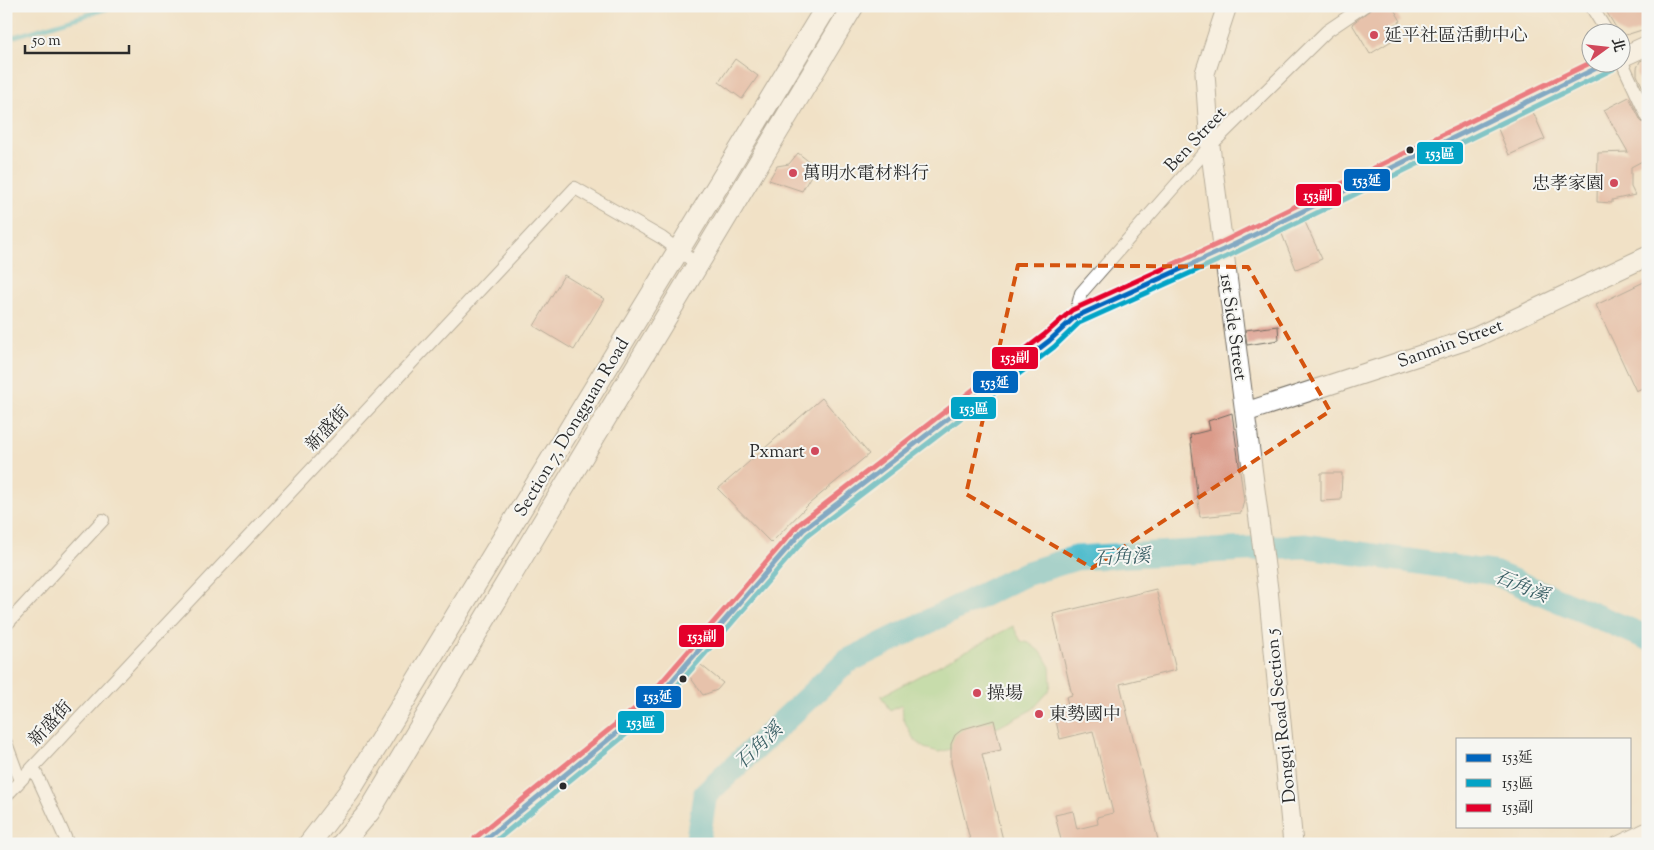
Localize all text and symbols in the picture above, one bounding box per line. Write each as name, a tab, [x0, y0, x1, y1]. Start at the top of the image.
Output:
scale bar	[25, 22, 129, 54]
north arrow	[1582, 22, 1632, 72]
place label: 延平社區活動中心	[1384, 24, 1528, 50]
marker: 延平社區活動中心	[1368, 29, 1380, 41]
text: 50 m	[31, 31, 61, 52]
text: 北	[1605, 36, 1628, 55]
street label: Ben Street	[1159, 102, 1233, 179]
line badge: 153區	[1416, 141, 1464, 165]
unlabelled marker	[1405, 145, 1415, 155]
text: 153區	[1425, 145, 1455, 165]
place label: 萬明水電材料行	[803, 162, 929, 188]
marker: 萬明水電材料行	[787, 167, 799, 179]
line badge: 153延	[1343, 168, 1391, 192]
text: 153延	[1352, 172, 1382, 192]
place label: 忠孝家園	[1532, 172, 1604, 198]
marker: 忠孝家園	[1608, 177, 1620, 189]
line badge: 153副	[1295, 183, 1342, 207]
text: 153副	[1303, 187, 1333, 207]
street label: 1st Side Street	[1212, 272, 1252, 382]
street label: Sanmin Street	[1394, 314, 1507, 376]
street label: Section 7, Dongguan Road	[509, 334, 637, 523]
line badge: 153副	[991, 346, 1039, 370]
text: 153副	[1000, 349, 1030, 369]
line badge: 153延	[972, 370, 1019, 394]
text: 153延	[980, 374, 1010, 394]
line badge: 153區	[950, 396, 997, 420]
text: 153區	[959, 400, 989, 420]
street label: 新盛街	[301, 401, 356, 458]
place label: Pxmart	[750, 440, 805, 466]
marker: Pxmart	[809, 445, 821, 457]
water label: 石角溪	[1093, 543, 1153, 573]
water label: 石角溪	[1490, 564, 1554, 611]
line badge: 153副	[678, 624, 725, 648]
street label: Dongqi Road Section 5	[1260, 627, 1304, 804]
text: 153副	[687, 628, 717, 648]
unlabelled marker	[678, 674, 688, 684]
place label: 操場	[987, 682, 1023, 708]
line badge: 153延	[635, 685, 682, 709]
marker: 操場	[971, 687, 983, 699]
text: 153延	[643, 688, 673, 708]
street label: 新盛街	[24, 696, 79, 753]
place label: 東勢國中	[1049, 703, 1121, 729]
marker: 東勢國中	[1033, 708, 1045, 720]
line badge: 153區	[617, 710, 665, 734]
text: 153區	[626, 714, 656, 734]
water label: 石角溪	[730, 716, 791, 776]
legend	[1456, 738, 1632, 828]
text: 153延	[1502, 748, 1533, 769]
text: 153區	[1502, 774, 1533, 795]
unlabelled marker	[558, 781, 568, 791]
text: 153副	[1502, 798, 1533, 819]

